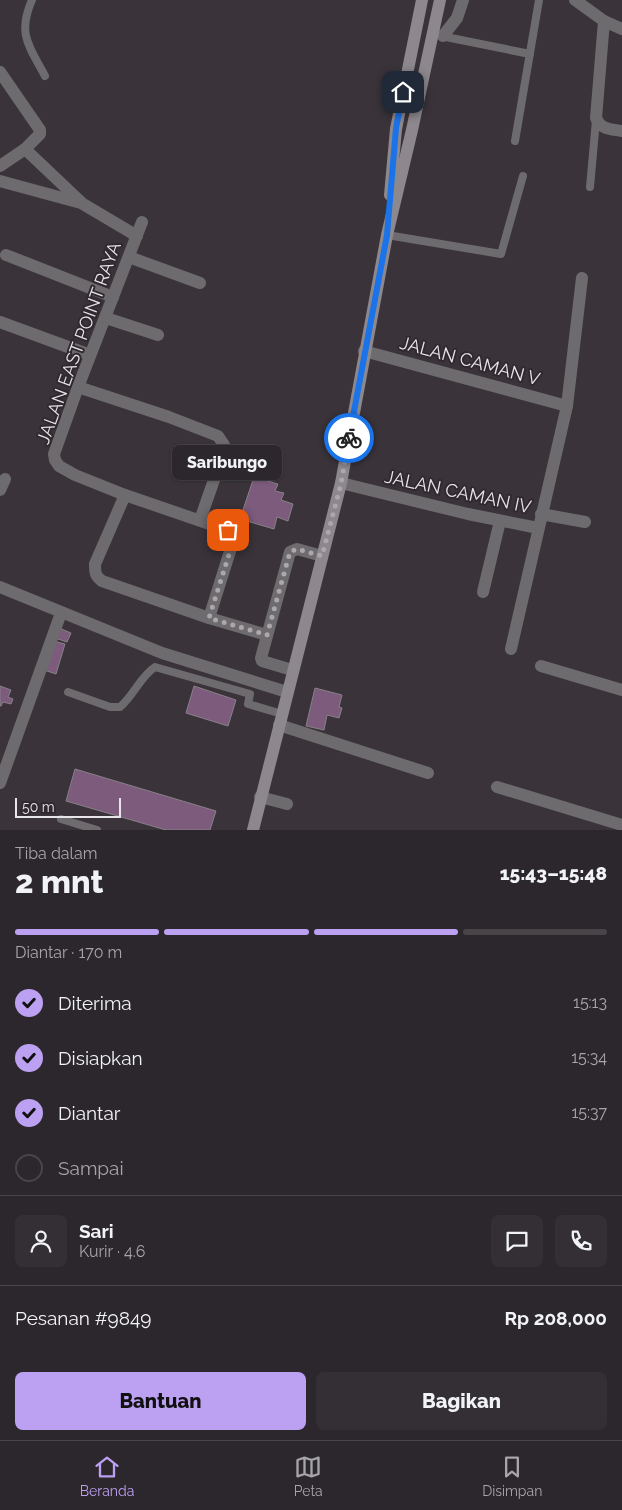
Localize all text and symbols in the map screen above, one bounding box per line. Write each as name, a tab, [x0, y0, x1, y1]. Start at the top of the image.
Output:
pin	[382, 71, 424, 113]
icon: home	[389, 78, 417, 106]
street label: JALAN EAST POINT RAYA	[32, 239, 125, 447]
street label: JALAN CAMAN V	[398, 332, 542, 389]
courier	[324, 413, 374, 463]
icon: bike	[335, 424, 363, 452]
callout: Saribungo	[173, 445, 283, 480]
text: Saribungo	[187, 453, 267, 472]
street label: JALAN CAMAN IV	[383, 466, 533, 517]
pin	[207, 509, 249, 551]
icon: bag	[214, 516, 242, 544]
scale bar	[15, 795, 121, 818]
text: 50 m	[22, 799, 55, 815]
text: Tiba dalam	[15, 844, 97, 863]
text: 15:43–15:48	[500, 862, 607, 884]
text: 2 mnt	[15, 863, 103, 900]
text: Diantar · 170 m	[15, 943, 122, 962]
icon: check	[15, 989, 43, 1017]
text: Diterima	[58, 992, 132, 1014]
text: 15:13	[573, 993, 607, 1012]
icon: check	[15, 1044, 43, 1072]
text: Disiapkan	[58, 1047, 143, 1069]
text: 15:34	[571, 1048, 607, 1067]
icon: check	[15, 1099, 43, 1127]
text: Diantar	[58, 1102, 120, 1124]
text: 15:37	[571, 1103, 607, 1122]
text: Sampai	[58, 1157, 124, 1179]
button: person	[15, 1215, 67, 1267]
button: chat	[491, 1215, 543, 1267]
button: phone	[555, 1215, 607, 1267]
text: Sari	[79, 1220, 114, 1242]
text: Kurir · 4.6	[79, 1242, 145, 1261]
text: Pesanan #9849	[15, 1307, 152, 1329]
text: Rp 208,000	[505, 1307, 607, 1329]
button: Bantuan	[15, 1372, 306, 1430]
button: Bagikan	[316, 1372, 607, 1430]
tab: Beranda	[80, 1453, 134, 1499]
tab: Peta	[294, 1453, 323, 1499]
tab: Disimpan	[482, 1453, 542, 1499]

